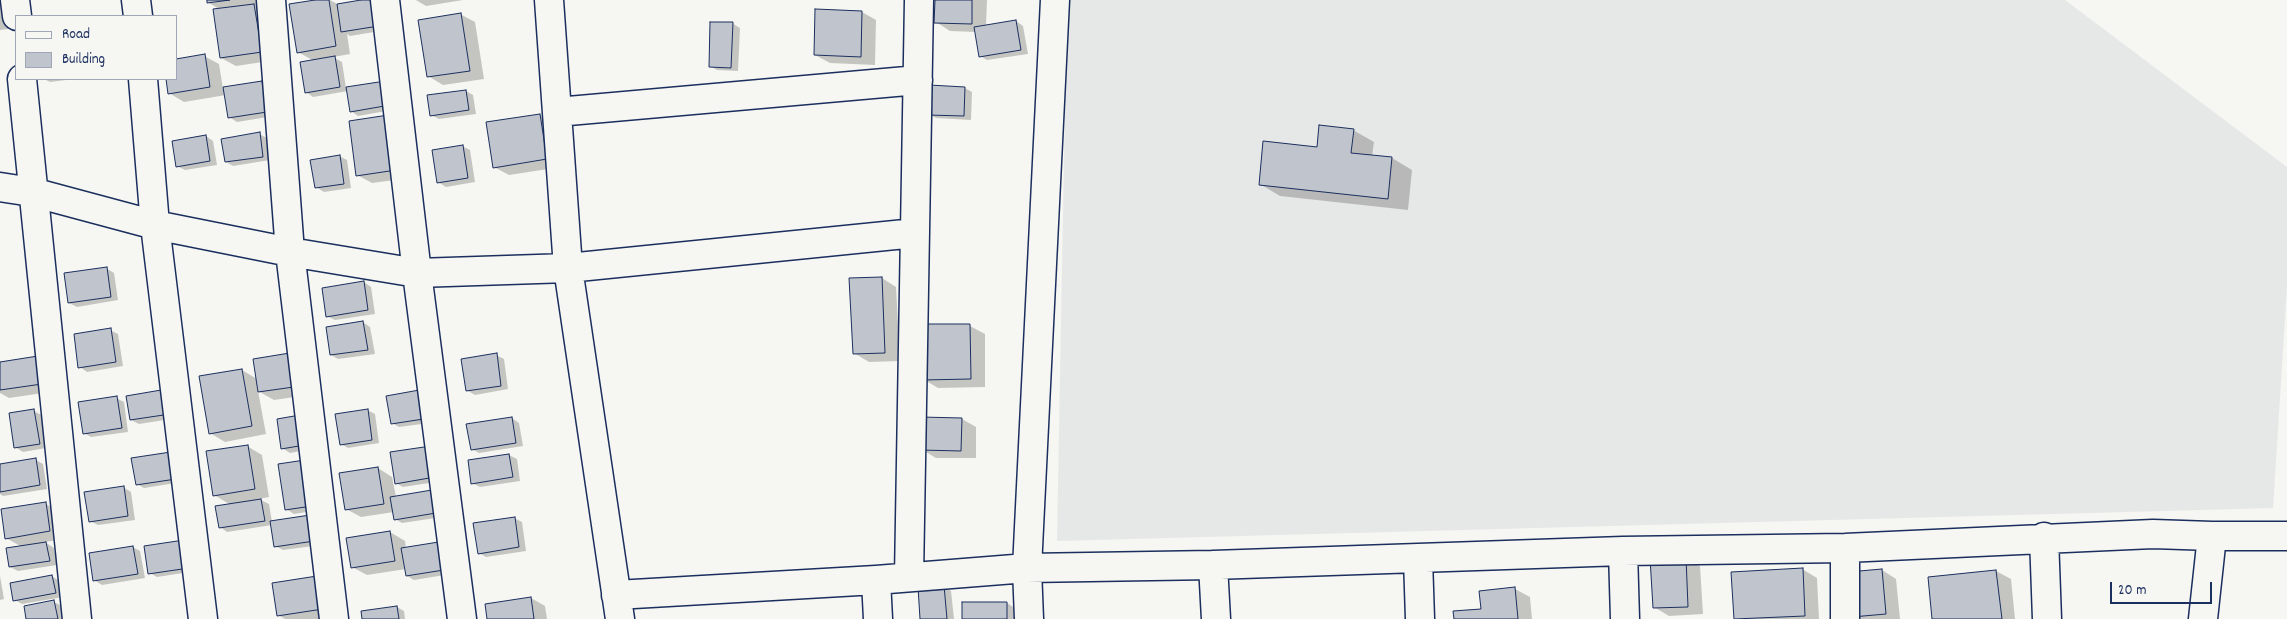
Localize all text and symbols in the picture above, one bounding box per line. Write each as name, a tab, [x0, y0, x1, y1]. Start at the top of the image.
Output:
legend	[15, 15, 178, 80]
text: Road	[62, 24, 90, 46]
text: Building	[62, 49, 105, 71]
scale bar	[2112, 572, 2214, 604]
text: 20 m	[2118, 580, 2146, 602]

